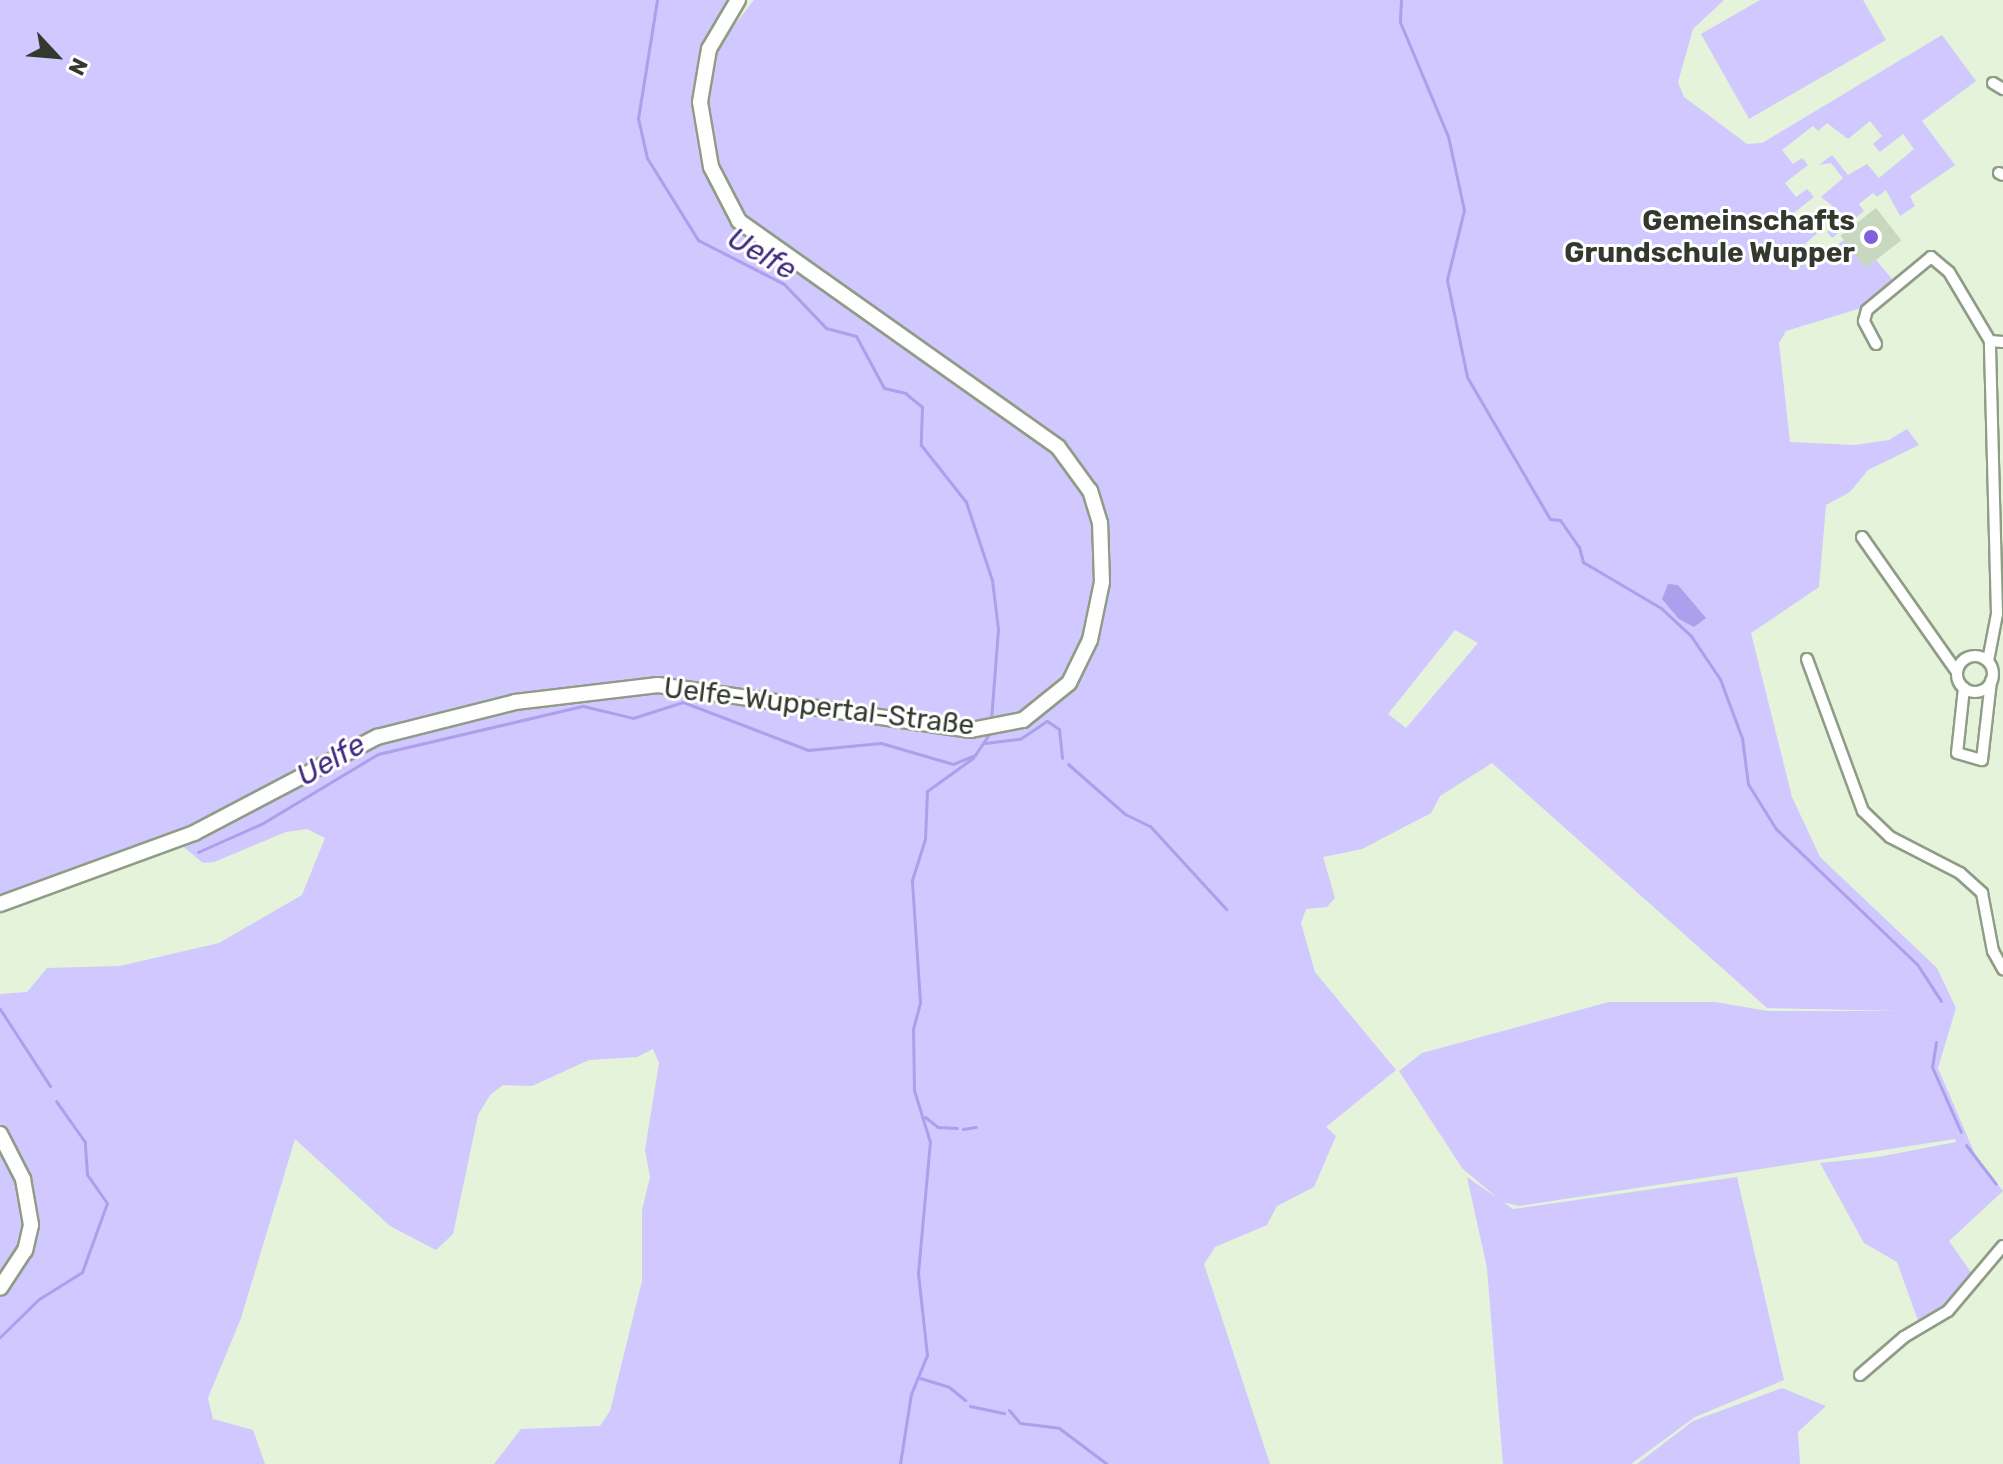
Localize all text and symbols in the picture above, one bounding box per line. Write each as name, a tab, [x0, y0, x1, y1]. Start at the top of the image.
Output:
north arrow	[16, 16, 96, 96]
text: N	[62, 54, 94, 80]
place label: Gemeinschafts Grundschule Wupper	[1564, 204, 1855, 270]
water label: Uelfe	[721, 220, 803, 288]
marker: Gemeinschafts Grundschule Wupper	[1862, 228, 1880, 246]
street label: Uelfe-Wuppertal-Straße	[662, 671, 976, 743]
water label: Uelfe	[290, 726, 372, 794]

